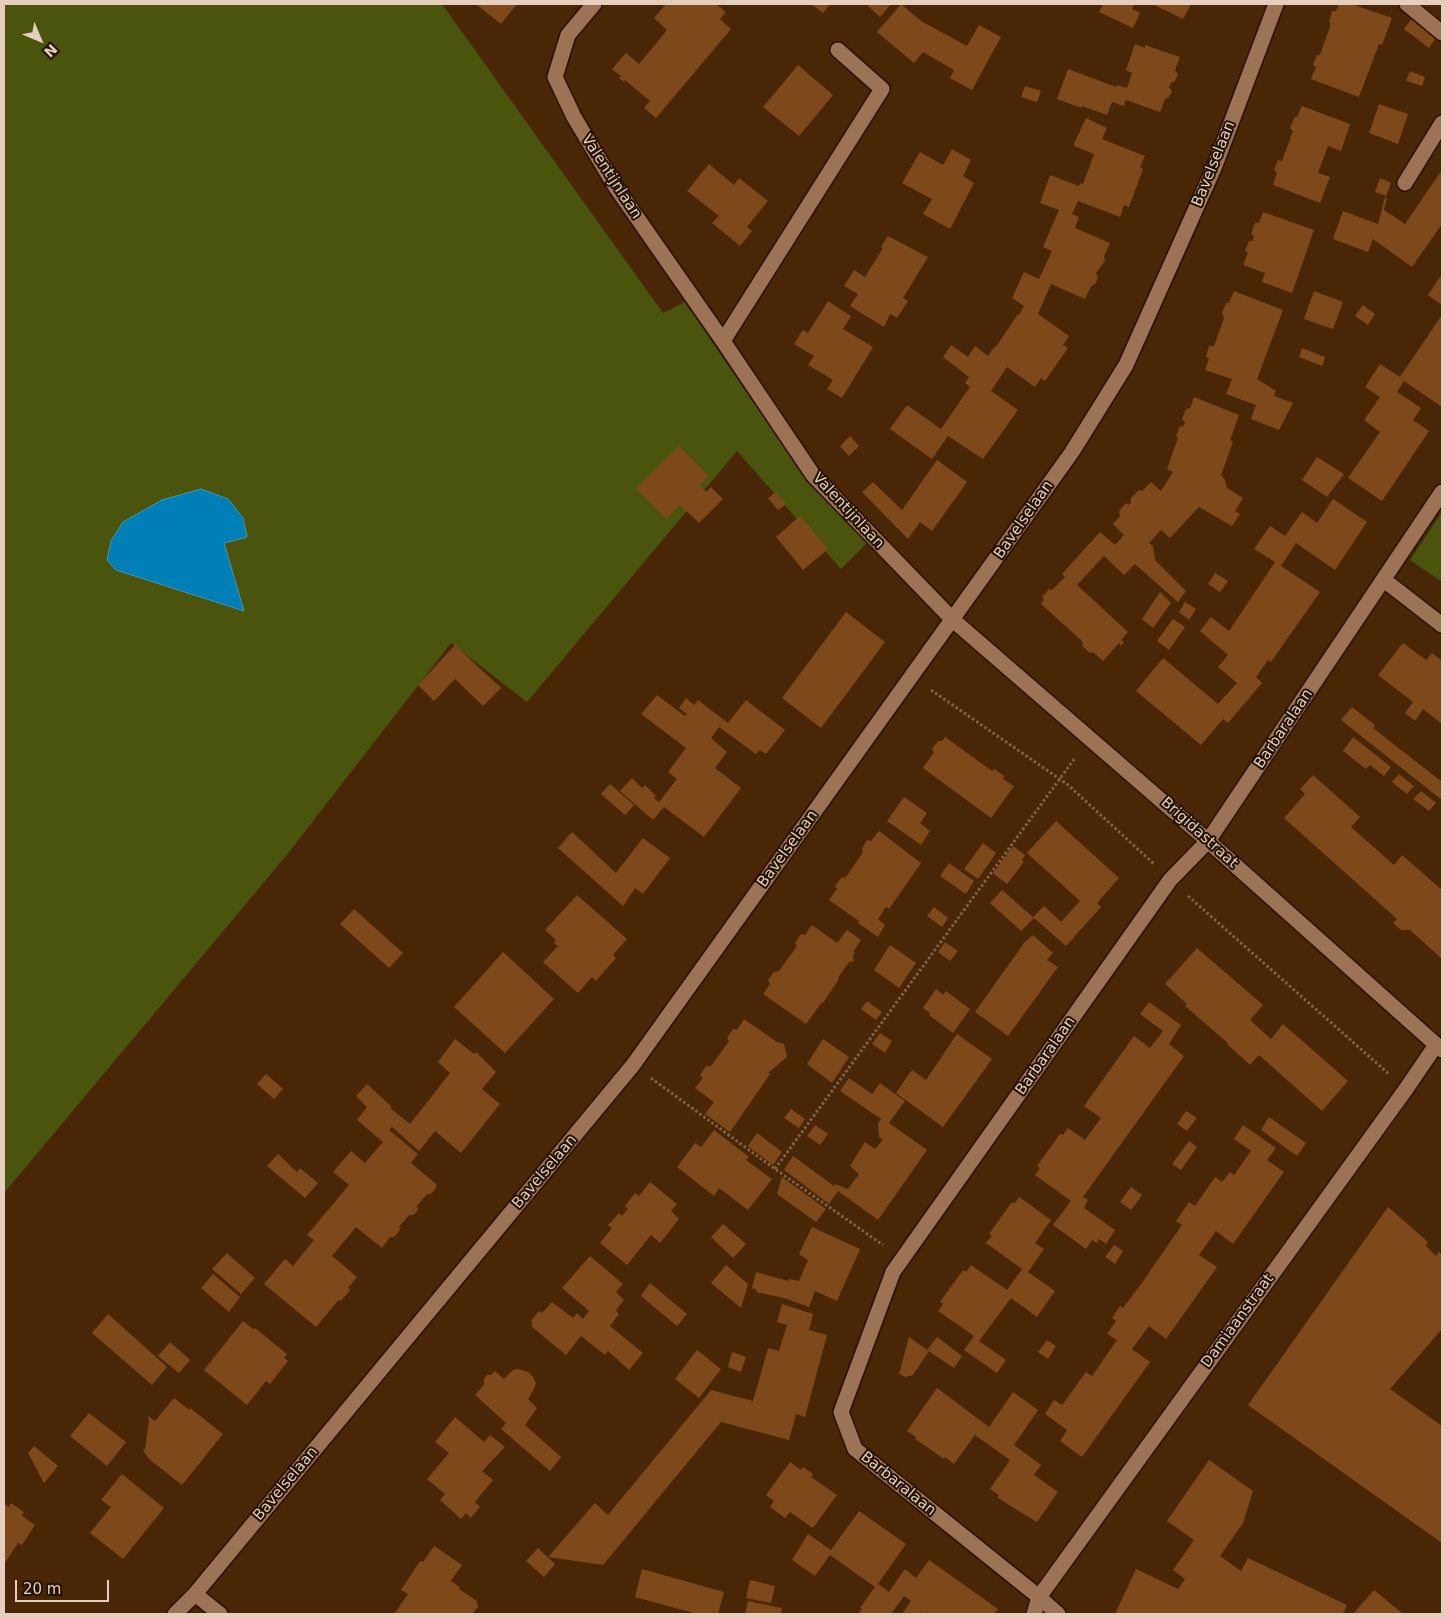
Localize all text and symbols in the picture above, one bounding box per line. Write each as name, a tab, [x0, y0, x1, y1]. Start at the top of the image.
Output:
north arrow	[15, 15, 65, 65]
text: N	[41, 41, 60, 60]
street label: Bavelselaan	[1189, 119, 1239, 209]
street label: Valentijnlaan	[577, 131, 645, 223]
street label: Valentijnlaan	[808, 469, 888, 553]
street label: Bavelselaan	[991, 478, 1057, 562]
street label: Barbaralaan	[1251, 686, 1317, 772]
street label: Brigidastraat	[1157, 794, 1241, 872]
street label: Bavelselaan	[754, 807, 822, 891]
street label: Barbaralaan	[1012, 1013, 1080, 1099]
street label: Bavelselaan	[509, 1131, 581, 1213]
street label: Damiaanstraat	[1198, 1271, 1278, 1371]
street label: Bavelselaan	[250, 1443, 322, 1525]
street label: Barbaralaan	[857, 1448, 939, 1520]
scale bar	[18, 1570, 111, 1602]
text: 20 m	[23, 1580, 61, 1598]

